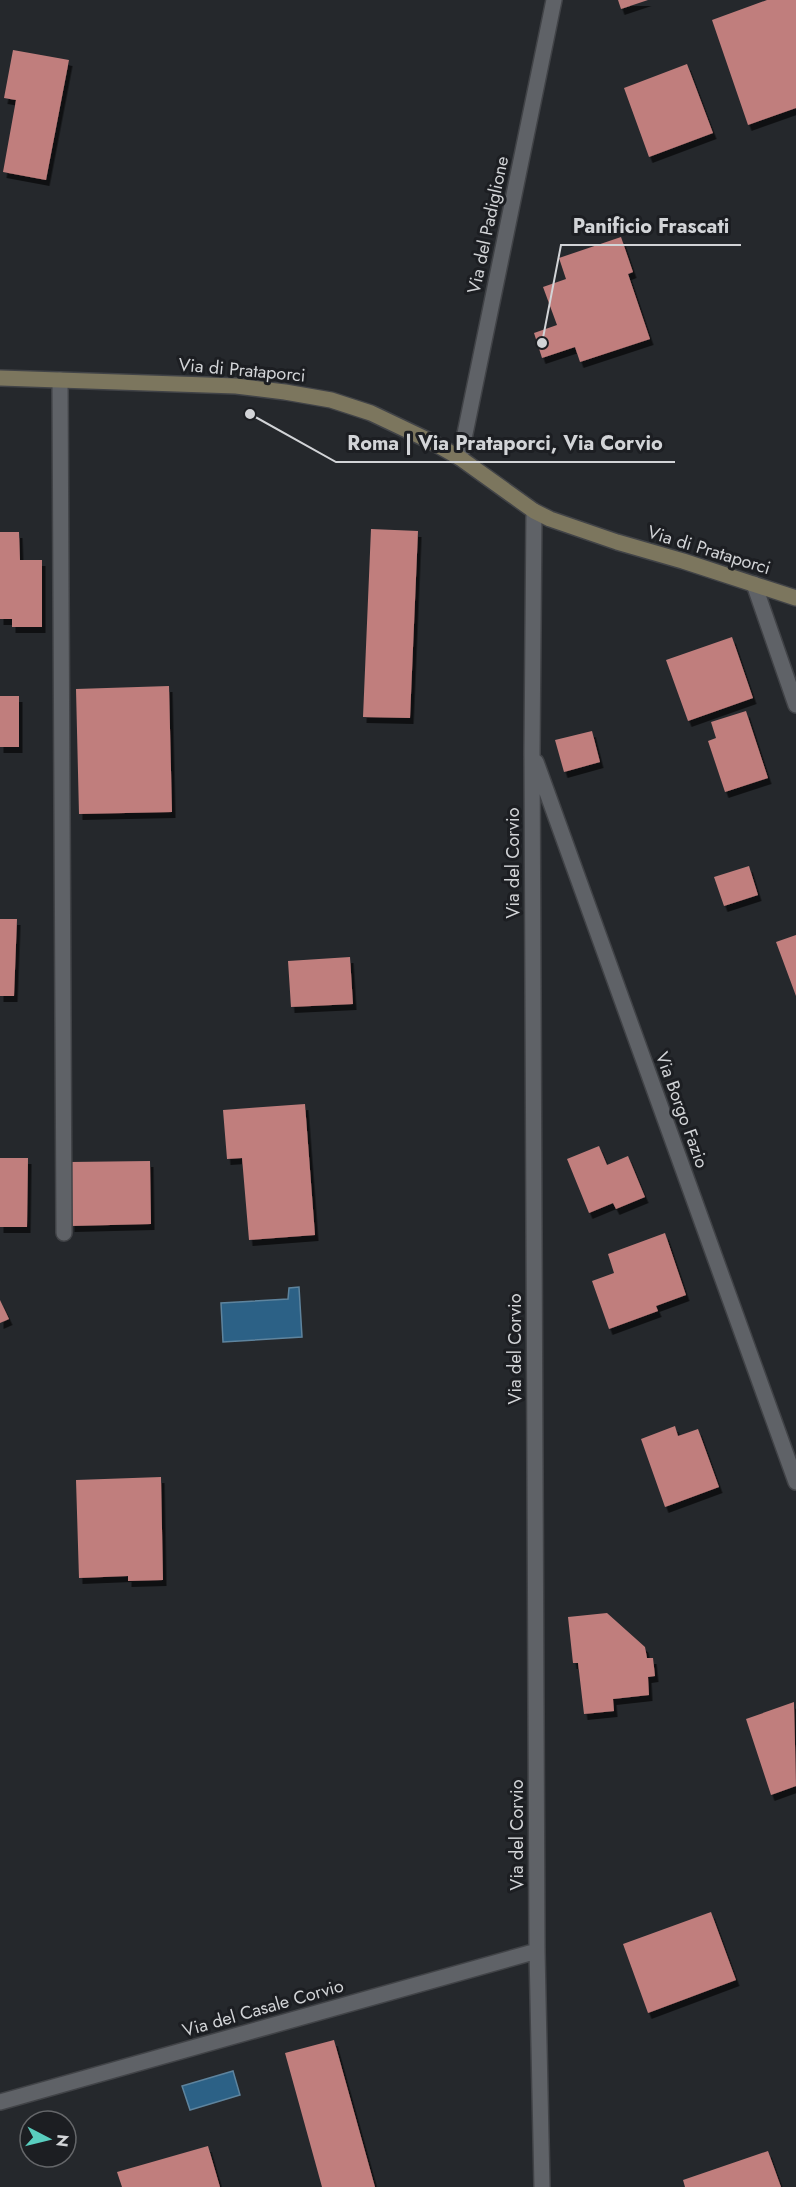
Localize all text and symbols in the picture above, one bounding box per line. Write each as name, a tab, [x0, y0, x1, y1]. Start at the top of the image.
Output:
street label: Via del Padiglione	[461, 154, 515, 296]
callout: Panificio Frascati	[561, 207, 741, 245]
text: Panificio Frascati	[573, 212, 729, 241]
street label: Via di Prataporci	[177, 351, 307, 389]
callout: Roma | Via Prataporci, Via Corvio	[336, 424, 675, 462]
text: Roma | Via Prataporci, Via Corvio	[347, 429, 663, 458]
street label: Via di Prataporci	[644, 519, 774, 581]
street label: Via del Corvio	[500, 807, 526, 919]
street label: Via Borgo Fazio	[649, 1048, 715, 1172]
street label: Via del Corvio	[502, 1293, 528, 1405]
street label: Via del Corvio	[504, 1779, 530, 1891]
street label: Via del Casale Corvio	[179, 1972, 347, 2043]
north arrow	[18, 2109, 78, 2169]
text: N	[50, 2133, 75, 2148]

